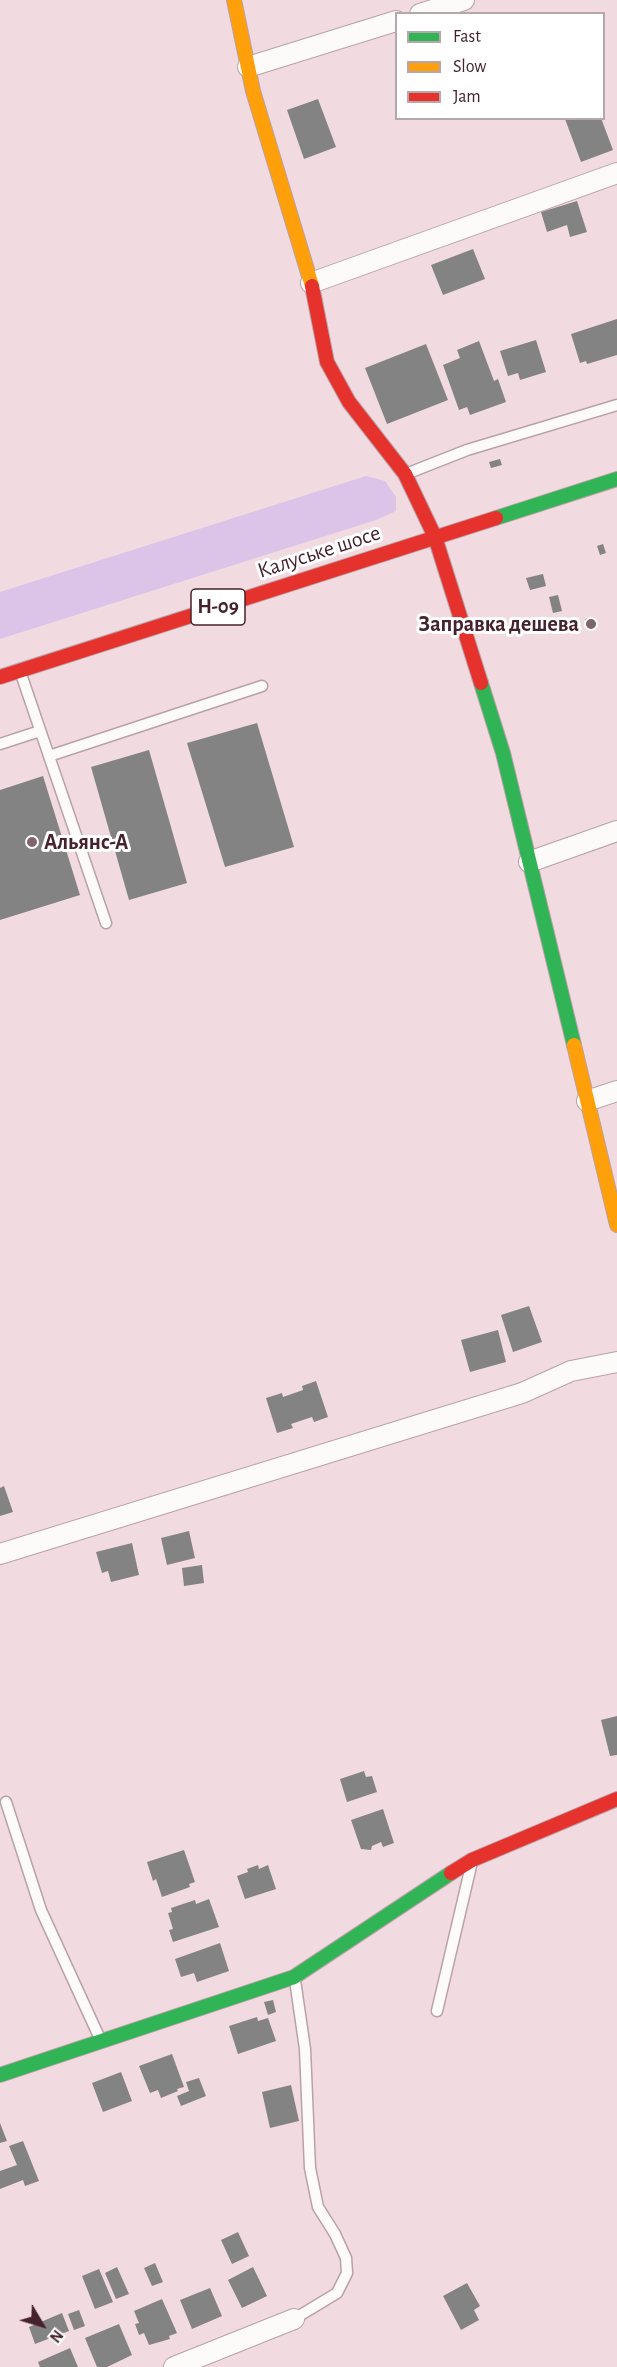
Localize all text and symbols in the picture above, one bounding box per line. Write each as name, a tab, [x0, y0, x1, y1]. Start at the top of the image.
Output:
legend	[395, 12, 605, 120]
text: Fast	[453, 28, 481, 46]
text: Slow	[453, 58, 486, 76]
text: Jam	[453, 88, 481, 106]
street label: Калуське шосе	[254, 520, 384, 584]
road number: Н-09	[191, 589, 245, 625]
place label: Заправка дешева	[419, 611, 579, 637]
marker: Заправка дешева	[584, 617, 598, 631]
place label: Альянс-А	[44, 829, 128, 855]
marker: Альянс-А	[25, 835, 39, 849]
north arrow	[12, 2295, 72, 2355]
text: N	[46, 2327, 66, 2345]

